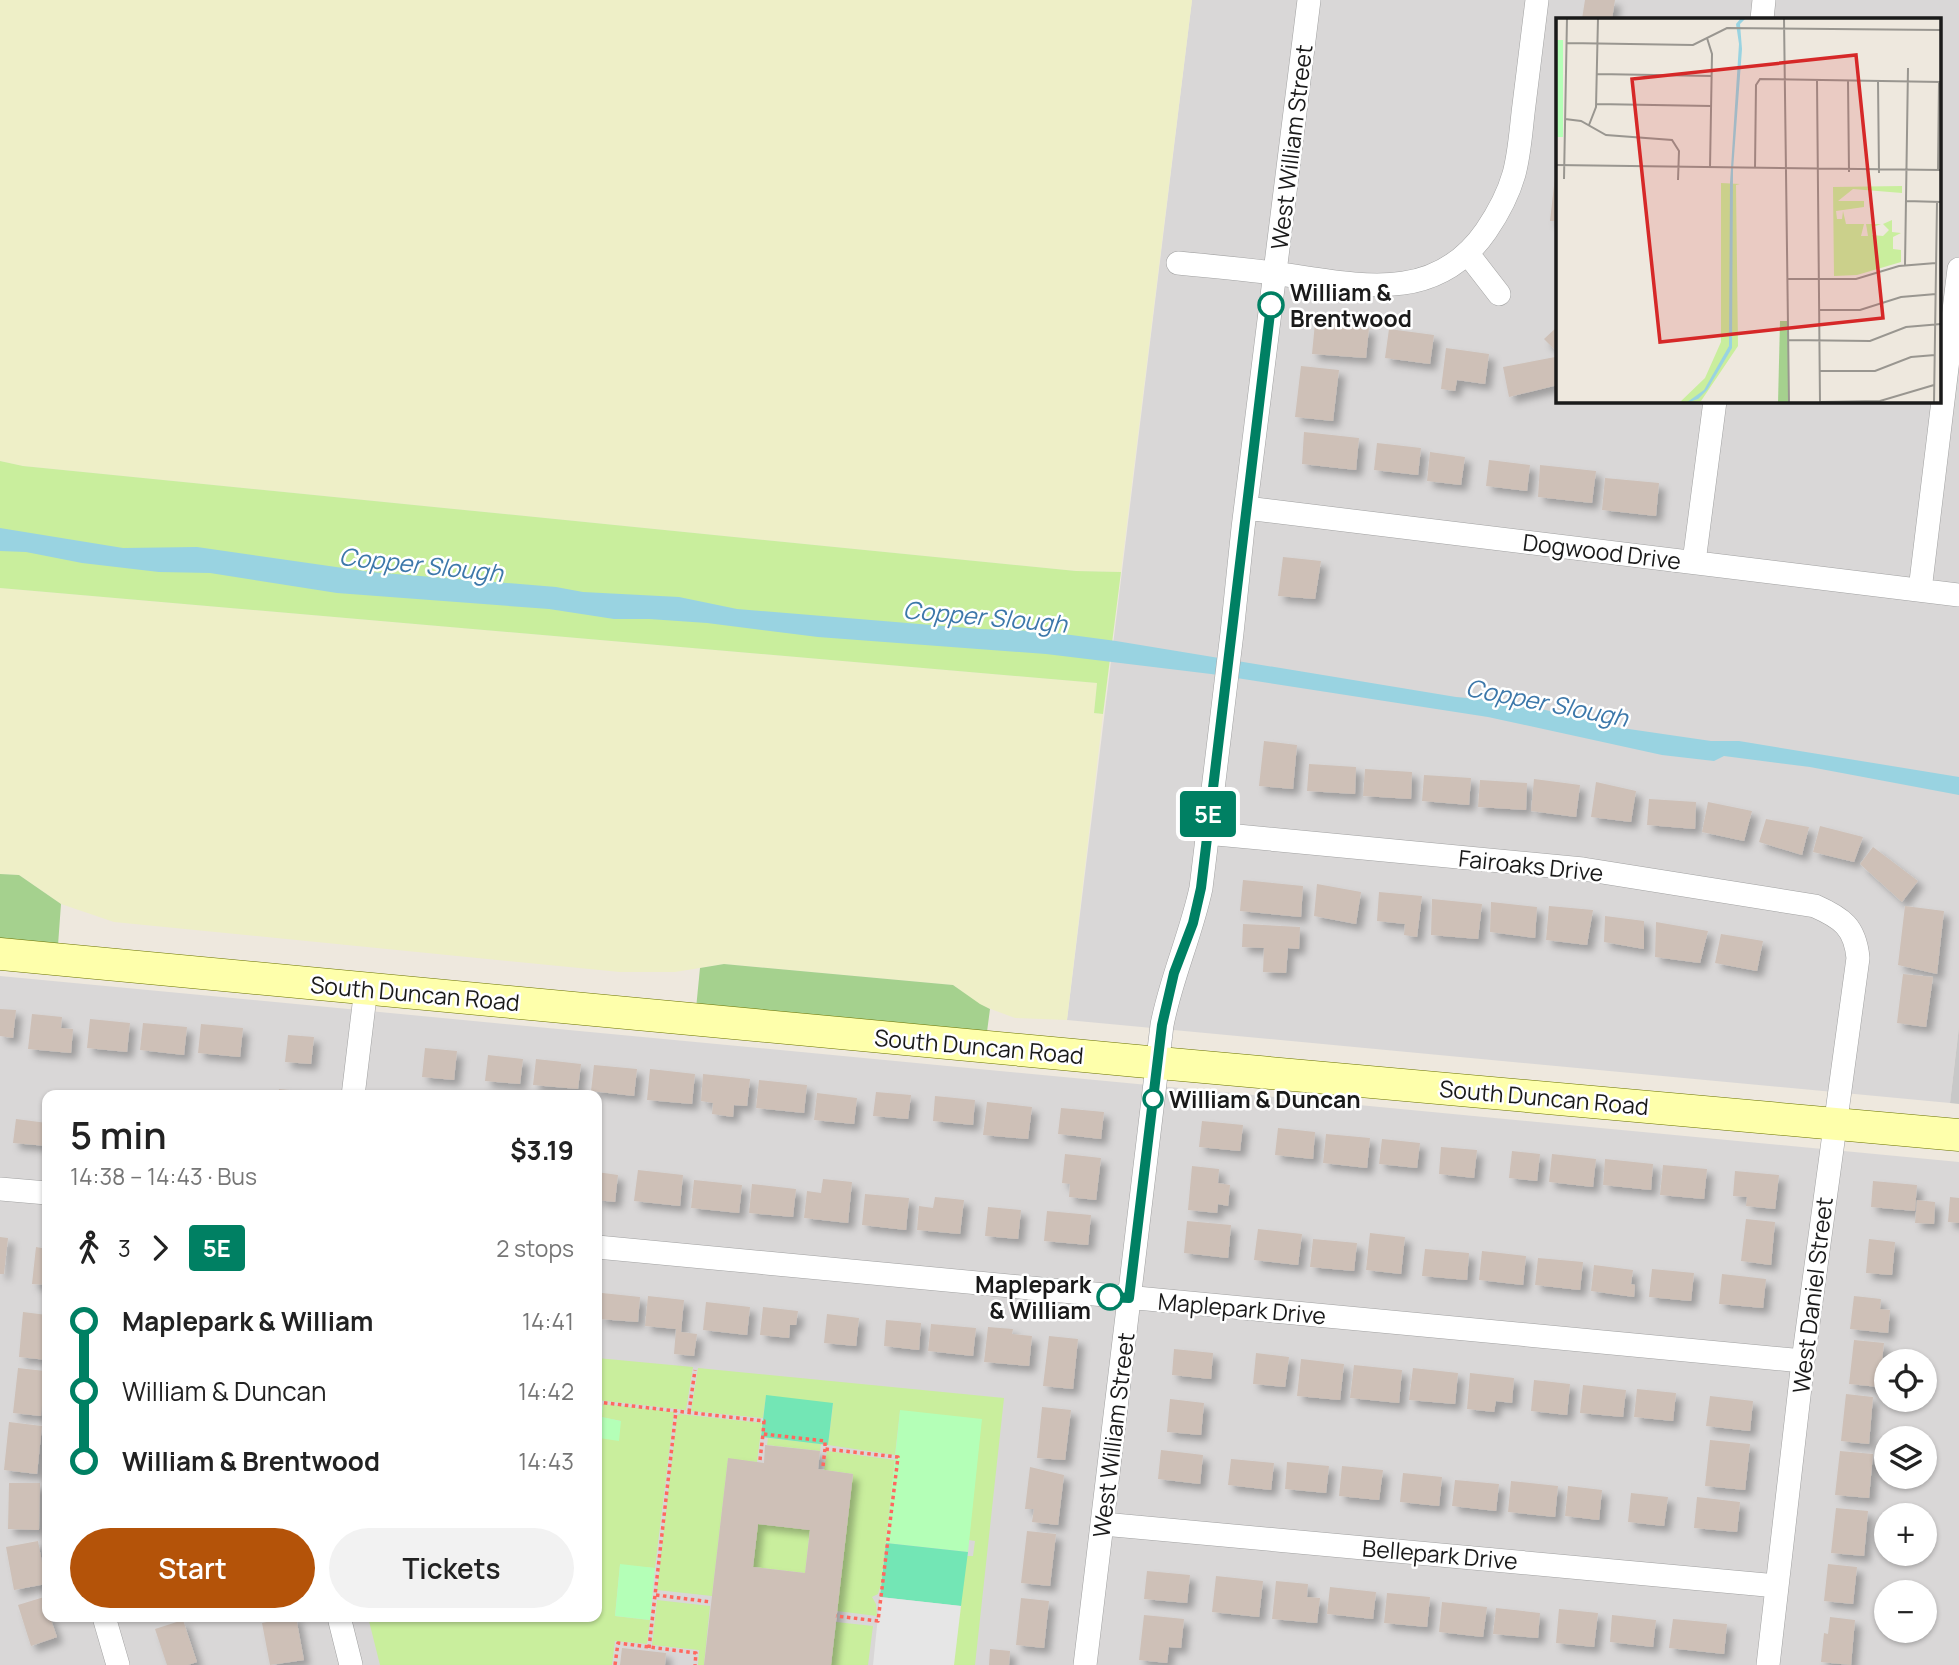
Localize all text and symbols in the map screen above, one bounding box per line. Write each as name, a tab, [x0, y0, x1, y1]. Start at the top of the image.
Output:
inset map	[1556, 18, 1941, 402]
street label: West William Street	[1263, 43, 1319, 251]
place label: William & Brentwood	[1290, 276, 1412, 334]
marker: William & Brentwood	[1258, 292, 1284, 318]
street label: Dogwood Drive	[1521, 525, 1683, 577]
water label: Copper Slough	[337, 539, 505, 589]
water label: Copper Slough	[902, 592, 1069, 640]
water label: Copper Slough	[1463, 670, 1632, 734]
line badge: 5E	[1176, 791, 1240, 837]
text: 5E	[1194, 797, 1222, 830]
street label: Fairoaks Drive	[1457, 841, 1605, 889]
street label: South Duncan Road	[309, 968, 521, 1018]
street label: South Duncan Road	[873, 1021, 1085, 1071]
street label: South Duncan Road	[1438, 1072, 1650, 1122]
place label: William & Duncan	[1169, 1083, 1361, 1115]
marker: William & Duncan	[1143, 1089, 1163, 1109]
text: 5 min	[70, 1108, 167, 1160]
text: $3.19	[510, 1132, 574, 1168]
text: 14:38 – 14:43 · Bus	[70, 1160, 257, 1192]
street label: West Daniel Street	[1784, 1195, 1840, 1395]
icon: walk	[70, 1229, 108, 1267]
icon: forward	[141, 1229, 179, 1267]
text: 5E	[203, 1231, 231, 1264]
text: 3	[118, 1232, 131, 1264]
text: 2 stops	[496, 1232, 574, 1264]
place label: Maplepark & William	[975, 1268, 1092, 1326]
marker: Maplepark & William	[1097, 1284, 1123, 1310]
street label: Maplepark Drive	[1157, 1285, 1327, 1331]
text: Maplepark & William	[122, 1303, 373, 1339]
text: 14:41	[522, 1305, 574, 1337]
street label: West William Street	[1085, 1331, 1141, 1539]
map controls	[1874, 1349, 1937, 1643]
button: locate	[1874, 1349, 1937, 1412]
text: William & Duncan	[122, 1373, 326, 1409]
text: 14:42	[518, 1375, 574, 1407]
button: layers	[1874, 1426, 1937, 1489]
text: William & Brentwood	[122, 1443, 380, 1479]
text: 14:43	[518, 1445, 574, 1477]
button: +	[1874, 1503, 1937, 1566]
button: Start	[70, 1528, 315, 1608]
button: Tickets	[329, 1528, 574, 1608]
street label: Bellepark Drive	[1361, 1531, 1519, 1577]
button: −	[1874, 1580, 1937, 1643]

